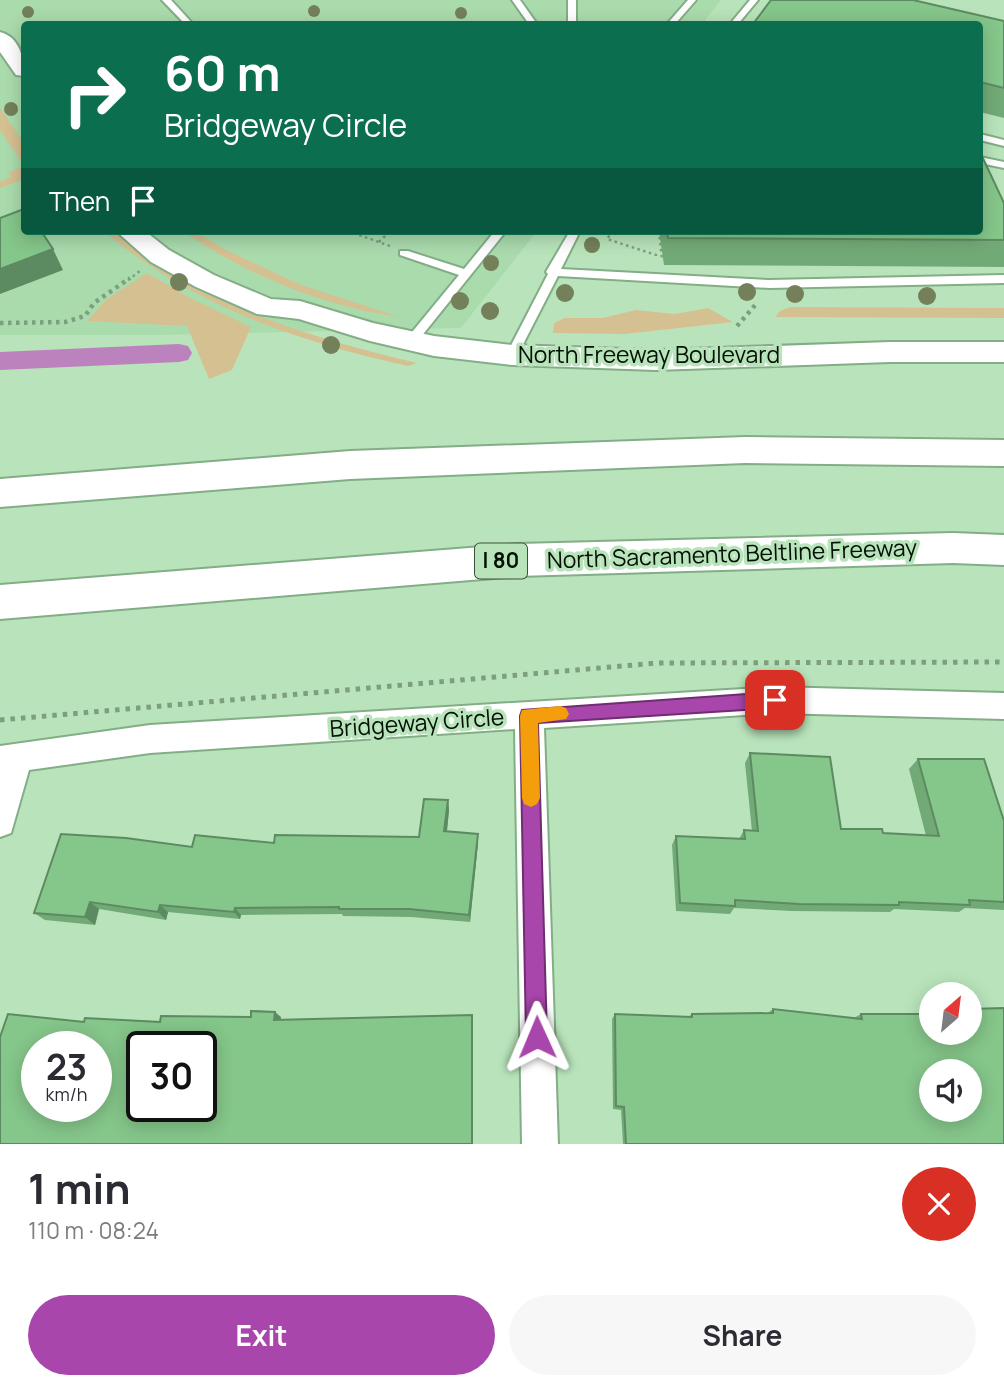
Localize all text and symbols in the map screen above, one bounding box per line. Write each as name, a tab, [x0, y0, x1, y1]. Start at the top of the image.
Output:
text: 60 m	[164, 39, 281, 106]
icon: right	[49, 49, 140, 140]
text: Bridgeway Circle	[164, 103, 407, 147]
icon: arrive	[124, 182, 162, 220]
text: Then	[49, 183, 110, 219]
street label: North Freeway Boulevard	[518, 338, 780, 370]
street label: North Sacramento Beltline Freeway	[546, 531, 918, 575]
road number: I 80	[475, 544, 527, 578]
pin	[745, 670, 805, 730]
icon: arrive	[756, 681, 794, 719]
street label: Bridgeway Circle	[329, 700, 505, 744]
north arrow	[919, 982, 982, 1045]
map controls	[919, 982, 982, 1122]
position arrow	[500, 1000, 574, 1074]
speed limit sign: 30	[126, 1031, 217, 1122]
text: 23	[46, 1043, 87, 1091]
button: sound	[919, 1059, 982, 1122]
text: km/h	[46, 1082, 87, 1106]
text: 1 min	[28, 1159, 131, 1217]
button: close	[902, 1167, 976, 1241]
text: 110 m · 08:24	[28, 1214, 159, 1246]
button: Exit	[28, 1295, 495, 1375]
button: Share	[509, 1295, 976, 1375]

